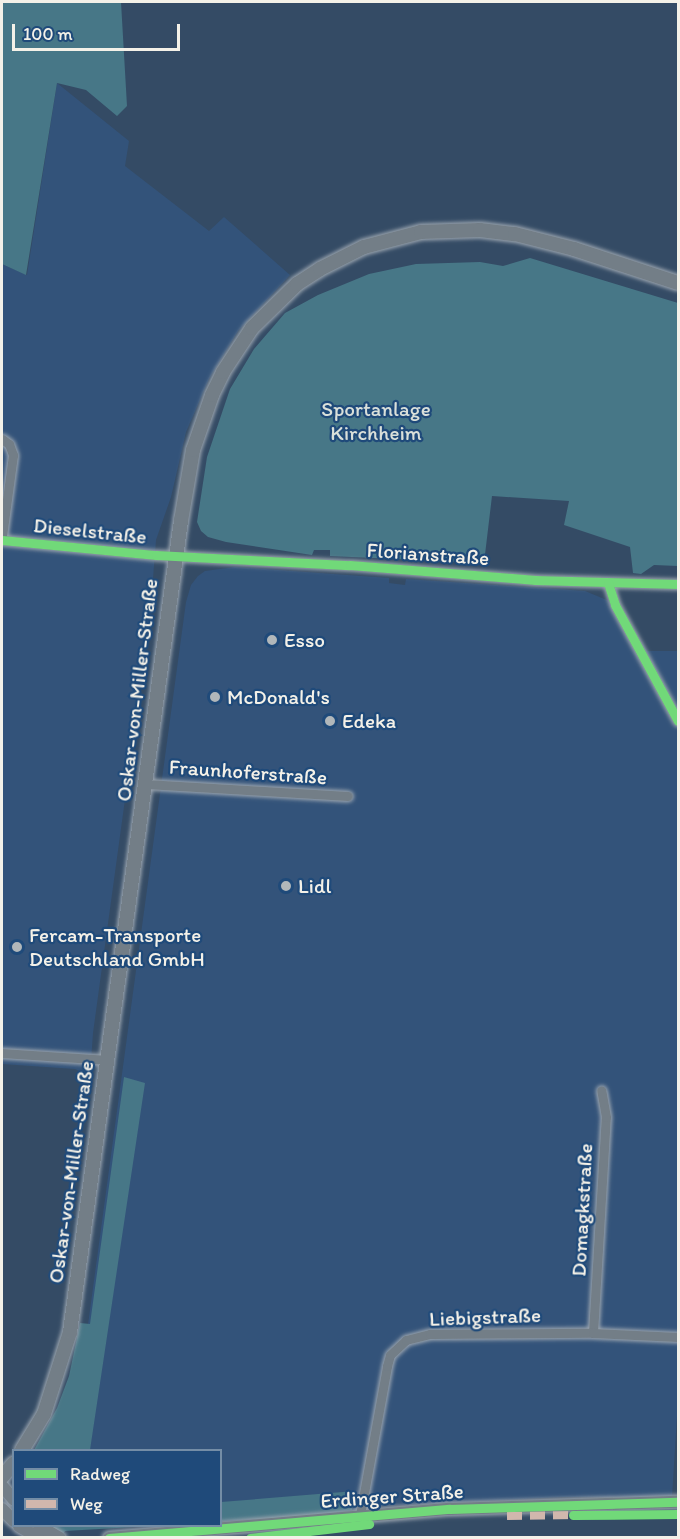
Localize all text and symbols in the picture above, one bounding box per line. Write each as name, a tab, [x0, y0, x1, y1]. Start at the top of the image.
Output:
scale bar	[15, 12, 183, 50]
text: 100 m	[23, 23, 73, 45]
park label: Sportanlage Kirchheim	[321, 396, 431, 446]
street label: Dieselstraße	[32, 513, 148, 549]
street label: Florianstraße	[366, 537, 490, 571]
street label: Oskar-von-Miller-Straße	[111, 577, 163, 803]
place label: Esso	[284, 627, 325, 653]
marker: Esso	[265, 633, 279, 647]
place label: McDonald's	[227, 684, 330, 710]
marker: McDonald's	[208, 690, 222, 704]
place label: Edeka	[342, 708, 396, 734]
marker: Edeka	[323, 714, 337, 728]
street label: Fraunhoferstraße	[168, 754, 328, 790]
place label: Lidl	[298, 873, 332, 899]
marker: Lidl	[279, 879, 293, 893]
place label: Fercam-Transporte Deutschland GmbH	[29, 922, 205, 972]
marker: Fercam-Transporte Deutschland GmbH	[10, 940, 24, 954]
street label: Oskar-von-Miller-Straße	[43, 1059, 99, 1285]
street label: Domagkstraße	[566, 1143, 598, 1277]
street label: Liebigstraße	[429, 1302, 541, 1332]
legend	[12, 1449, 222, 1527]
text: Radweg	[70, 1463, 130, 1485]
street label: Erdinger Straße	[320, 1478, 464, 1514]
text: Weg	[70, 1493, 103, 1515]

